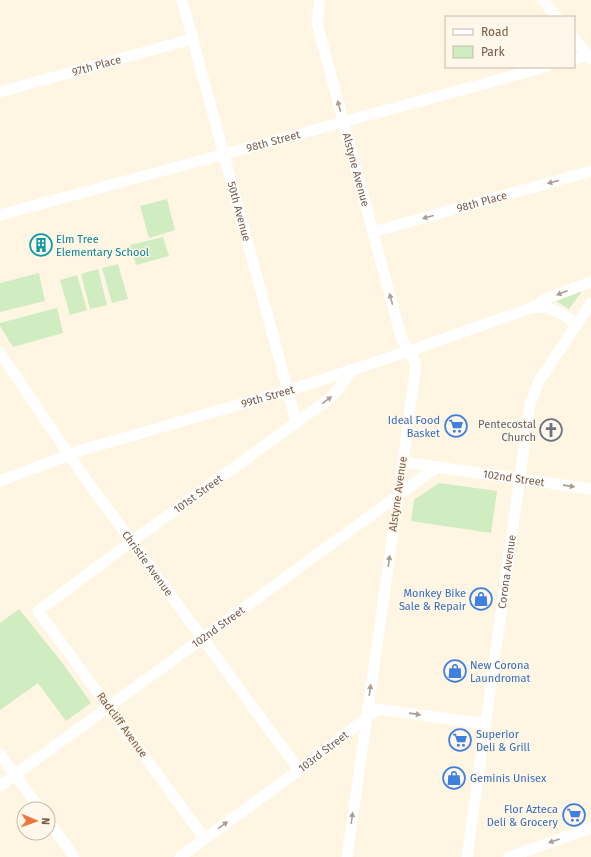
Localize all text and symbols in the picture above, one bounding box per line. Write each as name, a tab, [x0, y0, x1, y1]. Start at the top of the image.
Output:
legend	[445, 16, 575, 68]
text: Road	[481, 25, 509, 39]
text: Park	[481, 45, 505, 59]
street label: 97th Place	[70, 52, 122, 78]
one-way arrow	[336, 100, 342, 112]
street label: 98th Street	[245, 127, 301, 154]
street label: Alstyne Avenue	[340, 131, 372, 208]
one-way arrow	[547, 179, 559, 185]
street label: 50th Avenue	[225, 180, 254, 243]
street label: 98th Place	[455, 188, 508, 215]
one-way arrow	[422, 214, 434, 220]
building icon: Elm Tree Elementary School	[28, 232, 54, 258]
place label: Elm Tree Elementary School	[56, 233, 149, 259]
one-way arrow	[555, 290, 567, 296]
one-way arrow	[388, 293, 394, 305]
street label: 99th Street	[240, 382, 296, 410]
one-way arrow	[322, 396, 333, 404]
supermarket icon: Ideal Food Basket	[443, 413, 469, 439]
place label: Ideal Food Basket	[388, 414, 440, 440]
church icon: Pentecostal Church	[538, 417, 564, 443]
place label: Pentecostal Church	[478, 418, 536, 444]
street label: Alstyne Avenue	[386, 456, 410, 532]
street label: 102nd Street	[482, 467, 546, 489]
street label: 101st Street	[171, 472, 225, 516]
one-way arrow	[563, 483, 576, 489]
street label: Christie Avenue	[119, 528, 176, 598]
street label: Corona Avenue	[495, 534, 518, 610]
one-way arrow	[386, 555, 392, 567]
shop icon: Monkey Bike Sale & Repair	[468, 586, 494, 612]
place label: Monkey Bike Sale & Repair	[399, 587, 467, 613]
street label: 102nd Street	[189, 603, 247, 650]
shop icon: New Corona Laundromat	[442, 658, 468, 684]
place label: New Corona Laundromat	[470, 659, 531, 685]
one-way arrow	[367, 684, 373, 696]
street label: Radcliff Avenue	[94, 690, 150, 760]
one-way arrow	[409, 711, 421, 717]
supermarket icon: Superior Deli & Grill	[447, 727, 473, 753]
street label: 103rd Street	[296, 728, 351, 775]
place label: Superior Deli & Grill	[476, 728, 530, 754]
shop icon: Geminis Unisex	[441, 765, 467, 791]
place label: Geminis Unisex	[470, 772, 547, 785]
north arrow	[16, 801, 56, 841]
supermarket icon: Flor Azteca Deli & Grocery	[561, 802, 587, 828]
place label: Flor Azteca Deli & Grocery	[487, 803, 559, 829]
one-way arrow	[349, 812, 355, 824]
text: N	[39, 817, 52, 825]
one-way arrow	[218, 822, 228, 830]
one-way arrow	[548, 839, 560, 845]

